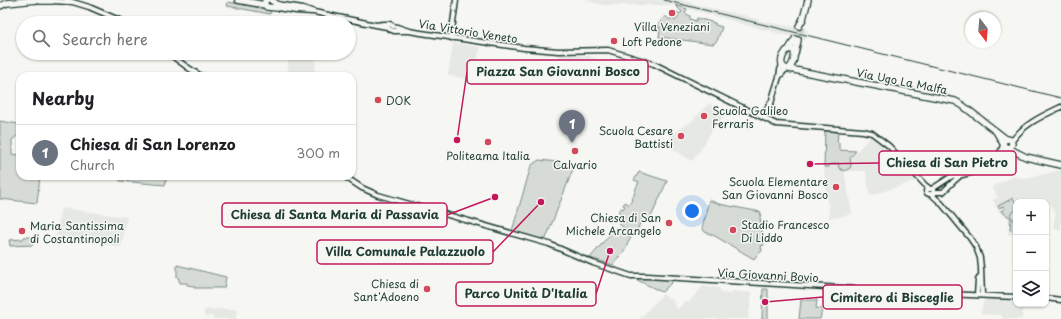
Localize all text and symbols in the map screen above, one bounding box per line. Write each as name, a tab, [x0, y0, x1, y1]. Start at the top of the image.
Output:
marker: Villa Veneziani	[667, 8, 677, 18]
north arrow	[965, 12, 1001, 48]
street label: Via Vittorio Veneto	[417, 15, 519, 47]
search box	[16, 16, 356, 60]
place label: Villa Veneziani	[634, 18, 710, 35]
icon: search	[30, 27, 52, 49]
text: Search here	[62, 27, 148, 50]
place label: Loft Pedone	[622, 33, 682, 50]
marker: Loft Pedone	[609, 36, 619, 46]
callout: Piazza San Giovanni Bosco	[467, 60, 648, 84]
text: Piazza San Giovanni Bosco	[476, 62, 640, 80]
street label: Via Ugo La Malfa	[855, 64, 949, 98]
text: Nearby	[32, 85, 94, 111]
place label: DOK	[386, 92, 411, 109]
marker: DOK	[373, 95, 383, 105]
place label: Scuola Galileo Ferraris	[712, 102, 788, 132]
pin: 1	[559, 110, 585, 143]
marker: Scuola Galileo Ferraris	[699, 111, 709, 121]
place label: Scuola Cesare Battisti	[599, 122, 673, 152]
marker: Scuola Cesare Battisti	[676, 131, 686, 141]
text: Chiesa di San Lorenzo	[70, 132, 236, 155]
marker: Politeama Italia	[483, 137, 493, 147]
text: 1	[42, 143, 48, 162]
text: 300 m	[296, 143, 340, 162]
marker: Calvario	[570, 146, 580, 156]
place label: Politeama Italia	[446, 147, 530, 164]
callout: Chiesa di San Pietro	[879, 151, 1016, 175]
text: Chiesa di San Pietro	[886, 153, 1008, 171]
text: Church	[70, 155, 115, 174]
place label: Calvario	[553, 156, 597, 173]
place label: Scuola Elementare San Giovanni Bosco	[722, 173, 828, 203]
marker: Scuola Elementare San Giovanni Bosco	[831, 182, 841, 192]
map controls	[1013, 199, 1049, 307]
button: +	[1013, 199, 1049, 235]
your location	[682, 201, 702, 221]
callout: Chiesa di Santa Maria di Passavia	[222, 203, 447, 227]
text: Chiesa di Santa Maria di Passavia	[231, 205, 440, 223]
place label: Chiesa di San Michele Arcangelo	[566, 209, 661, 239]
place label: Stadio Francesco Di Liddo	[741, 216, 829, 246]
place label: Maria Santissima di Costantinopoli	[30, 217, 124, 247]
marker: Chiesa di San Michele Arcangelo	[664, 218, 674, 228]
marker: Stadio Francesco Di Liddo	[728, 225, 738, 235]
marker: Maria Santissima di Costantinopoli	[17, 226, 27, 236]
button: −	[1013, 235, 1049, 271]
callout: Villa Comunale Palazzuolo	[317, 240, 493, 264]
text: Villa Comunale Palazzuolo	[325, 242, 485, 260]
street label: Via Giovanni Bovio	[717, 264, 819, 286]
button: layers	[1013, 271, 1049, 307]
place label: Chiesa di Sant'Adoeno	[353, 275, 419, 305]
callout: Parco Unità D'Italia	[456, 282, 596, 306]
marker: Chiesa di Sant'Adoeno	[422, 284, 432, 294]
text: Parco Unità D'Italia	[464, 284, 588, 302]
callout: Cimitero di Bisceglie	[823, 285, 962, 309]
text: Cimitero di Bisceglie	[830, 288, 954, 306]

